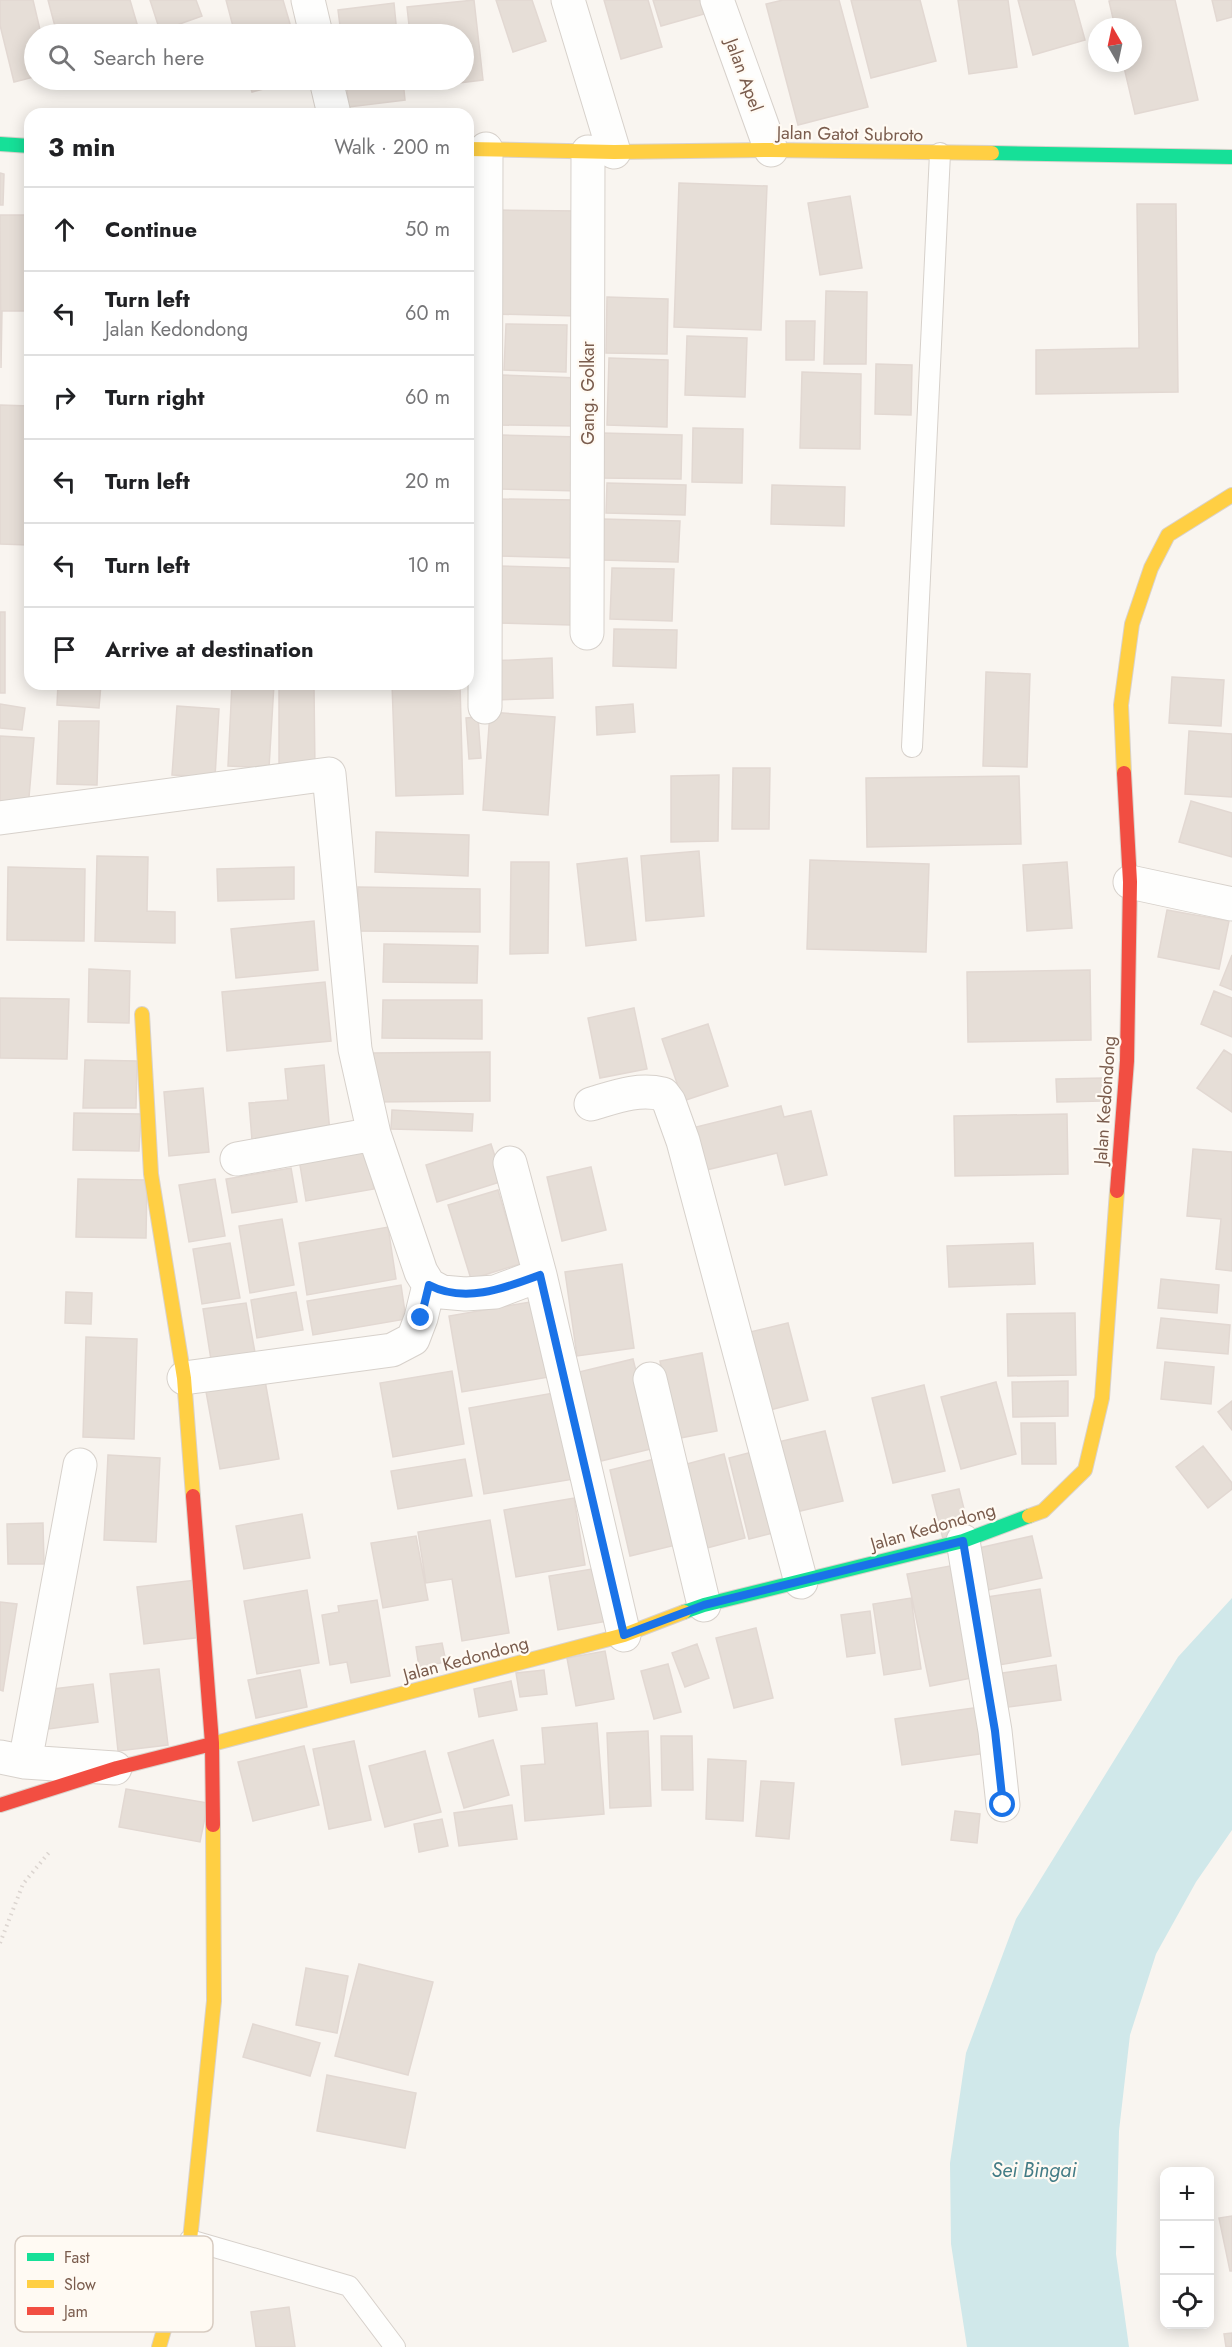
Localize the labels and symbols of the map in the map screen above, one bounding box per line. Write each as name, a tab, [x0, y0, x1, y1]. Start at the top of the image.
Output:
north arrow	[1088, 18, 1142, 72]
street label: Jalan Apel	[718, 33, 769, 115]
street label: Jalan Gatot Subroto	[775, 120, 924, 148]
street label: Gang. Golkar	[575, 340, 601, 445]
street label: Jalan Kedondong	[1087, 1035, 1122, 1167]
route end	[407, 1304, 433, 1330]
street label: Jalan Kedondong	[866, 1497, 999, 1558]
street label: Jalan Kedondong	[398, 1630, 532, 1689]
route start	[989, 1791, 1015, 1817]
water label: Sei Bingai	[992, 2156, 1077, 2185]
legend	[15, 2236, 213, 2332]
text: Fast	[64, 2246, 90, 2269]
text: Slow	[64, 2273, 96, 2296]
text: Jam	[62, 2300, 88, 2323]

